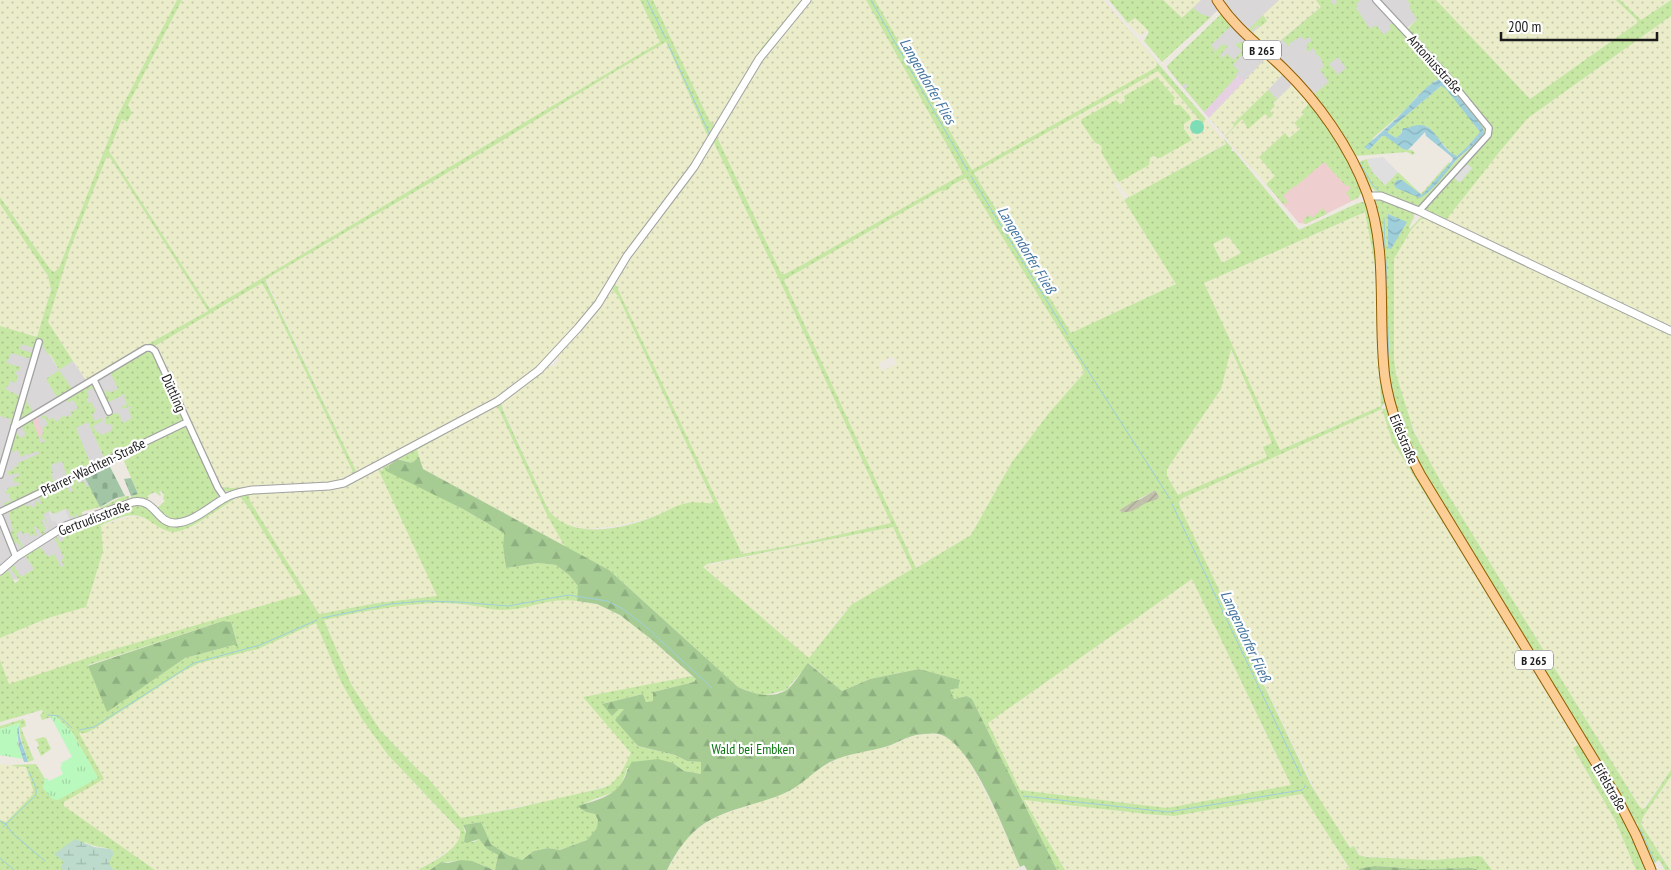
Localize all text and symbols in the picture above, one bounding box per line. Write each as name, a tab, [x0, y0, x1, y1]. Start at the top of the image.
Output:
scale bar	[1501, 10, 1657, 42]
text: 200 m	[1508, 17, 1541, 36]
street label: Antoniusstraße	[1404, 31, 1466, 97]
water label: Langendorfer Flies	[896, 35, 961, 129]
road number: B 265	[1243, 40, 1281, 60]
water label: Langendorfer Fließ	[993, 203, 1061, 299]
street label: Düttling	[158, 371, 190, 415]
street label: Eifelstraße	[1386, 411, 1423, 467]
street label: Pfarrer-Wachten-Straße	[38, 434, 148, 500]
street label: Gertrudisstraße	[56, 496, 132, 540]
water label: Langendorfer Fließ	[1217, 587, 1276, 686]
road number: B 265	[1515, 650, 1553, 670]
park label: Wald bei Embken	[711, 740, 795, 758]
street label: Eifelstraße	[1589, 760, 1631, 814]

